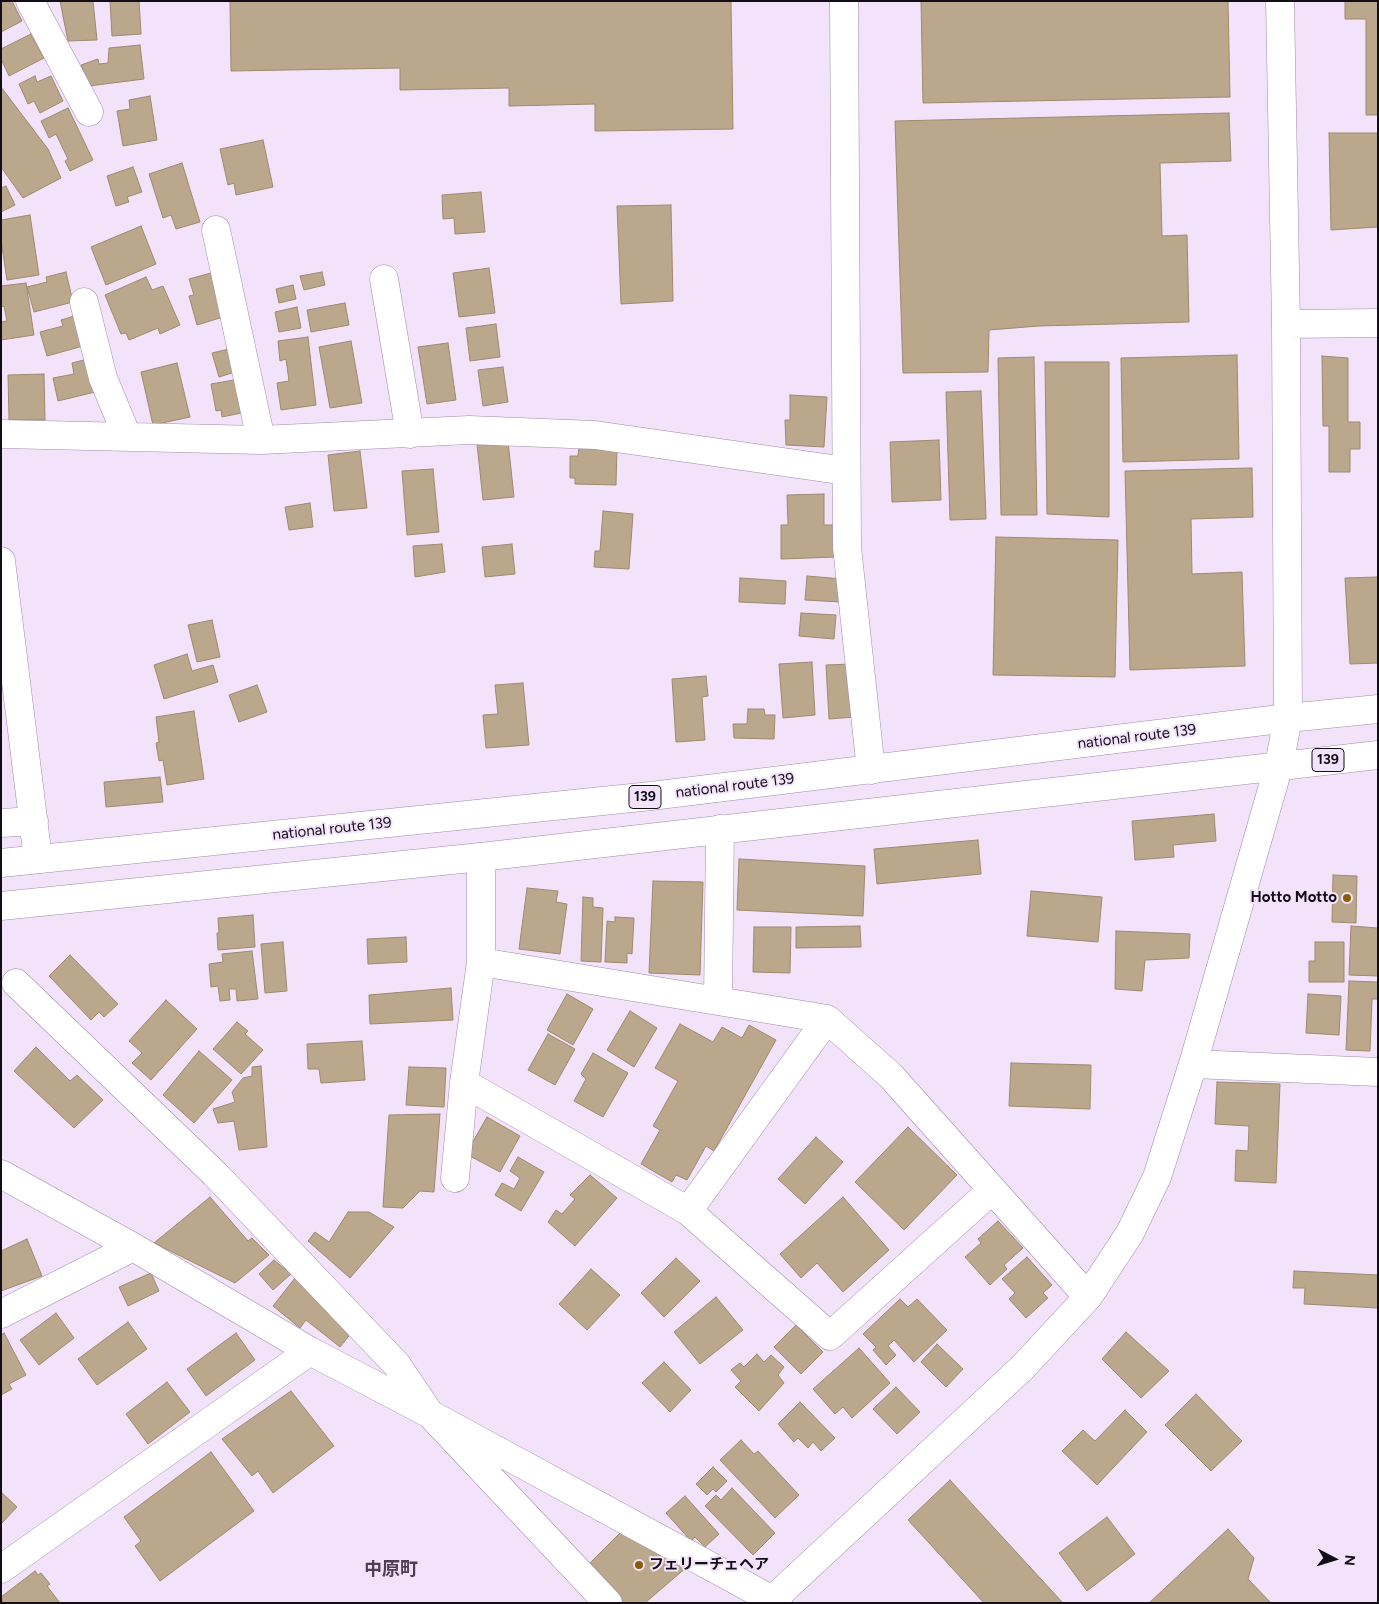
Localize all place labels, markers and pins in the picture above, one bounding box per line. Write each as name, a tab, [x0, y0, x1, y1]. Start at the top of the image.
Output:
place label: Hotto Motto	[1251, 889, 1337, 907]
marker: Hotto Motto	[1341, 892, 1353, 904]
place label: フェリーチェヘア	[649, 1556, 769, 1574]
marker: フェリーチェヘア	[633, 1559, 645, 1571]

